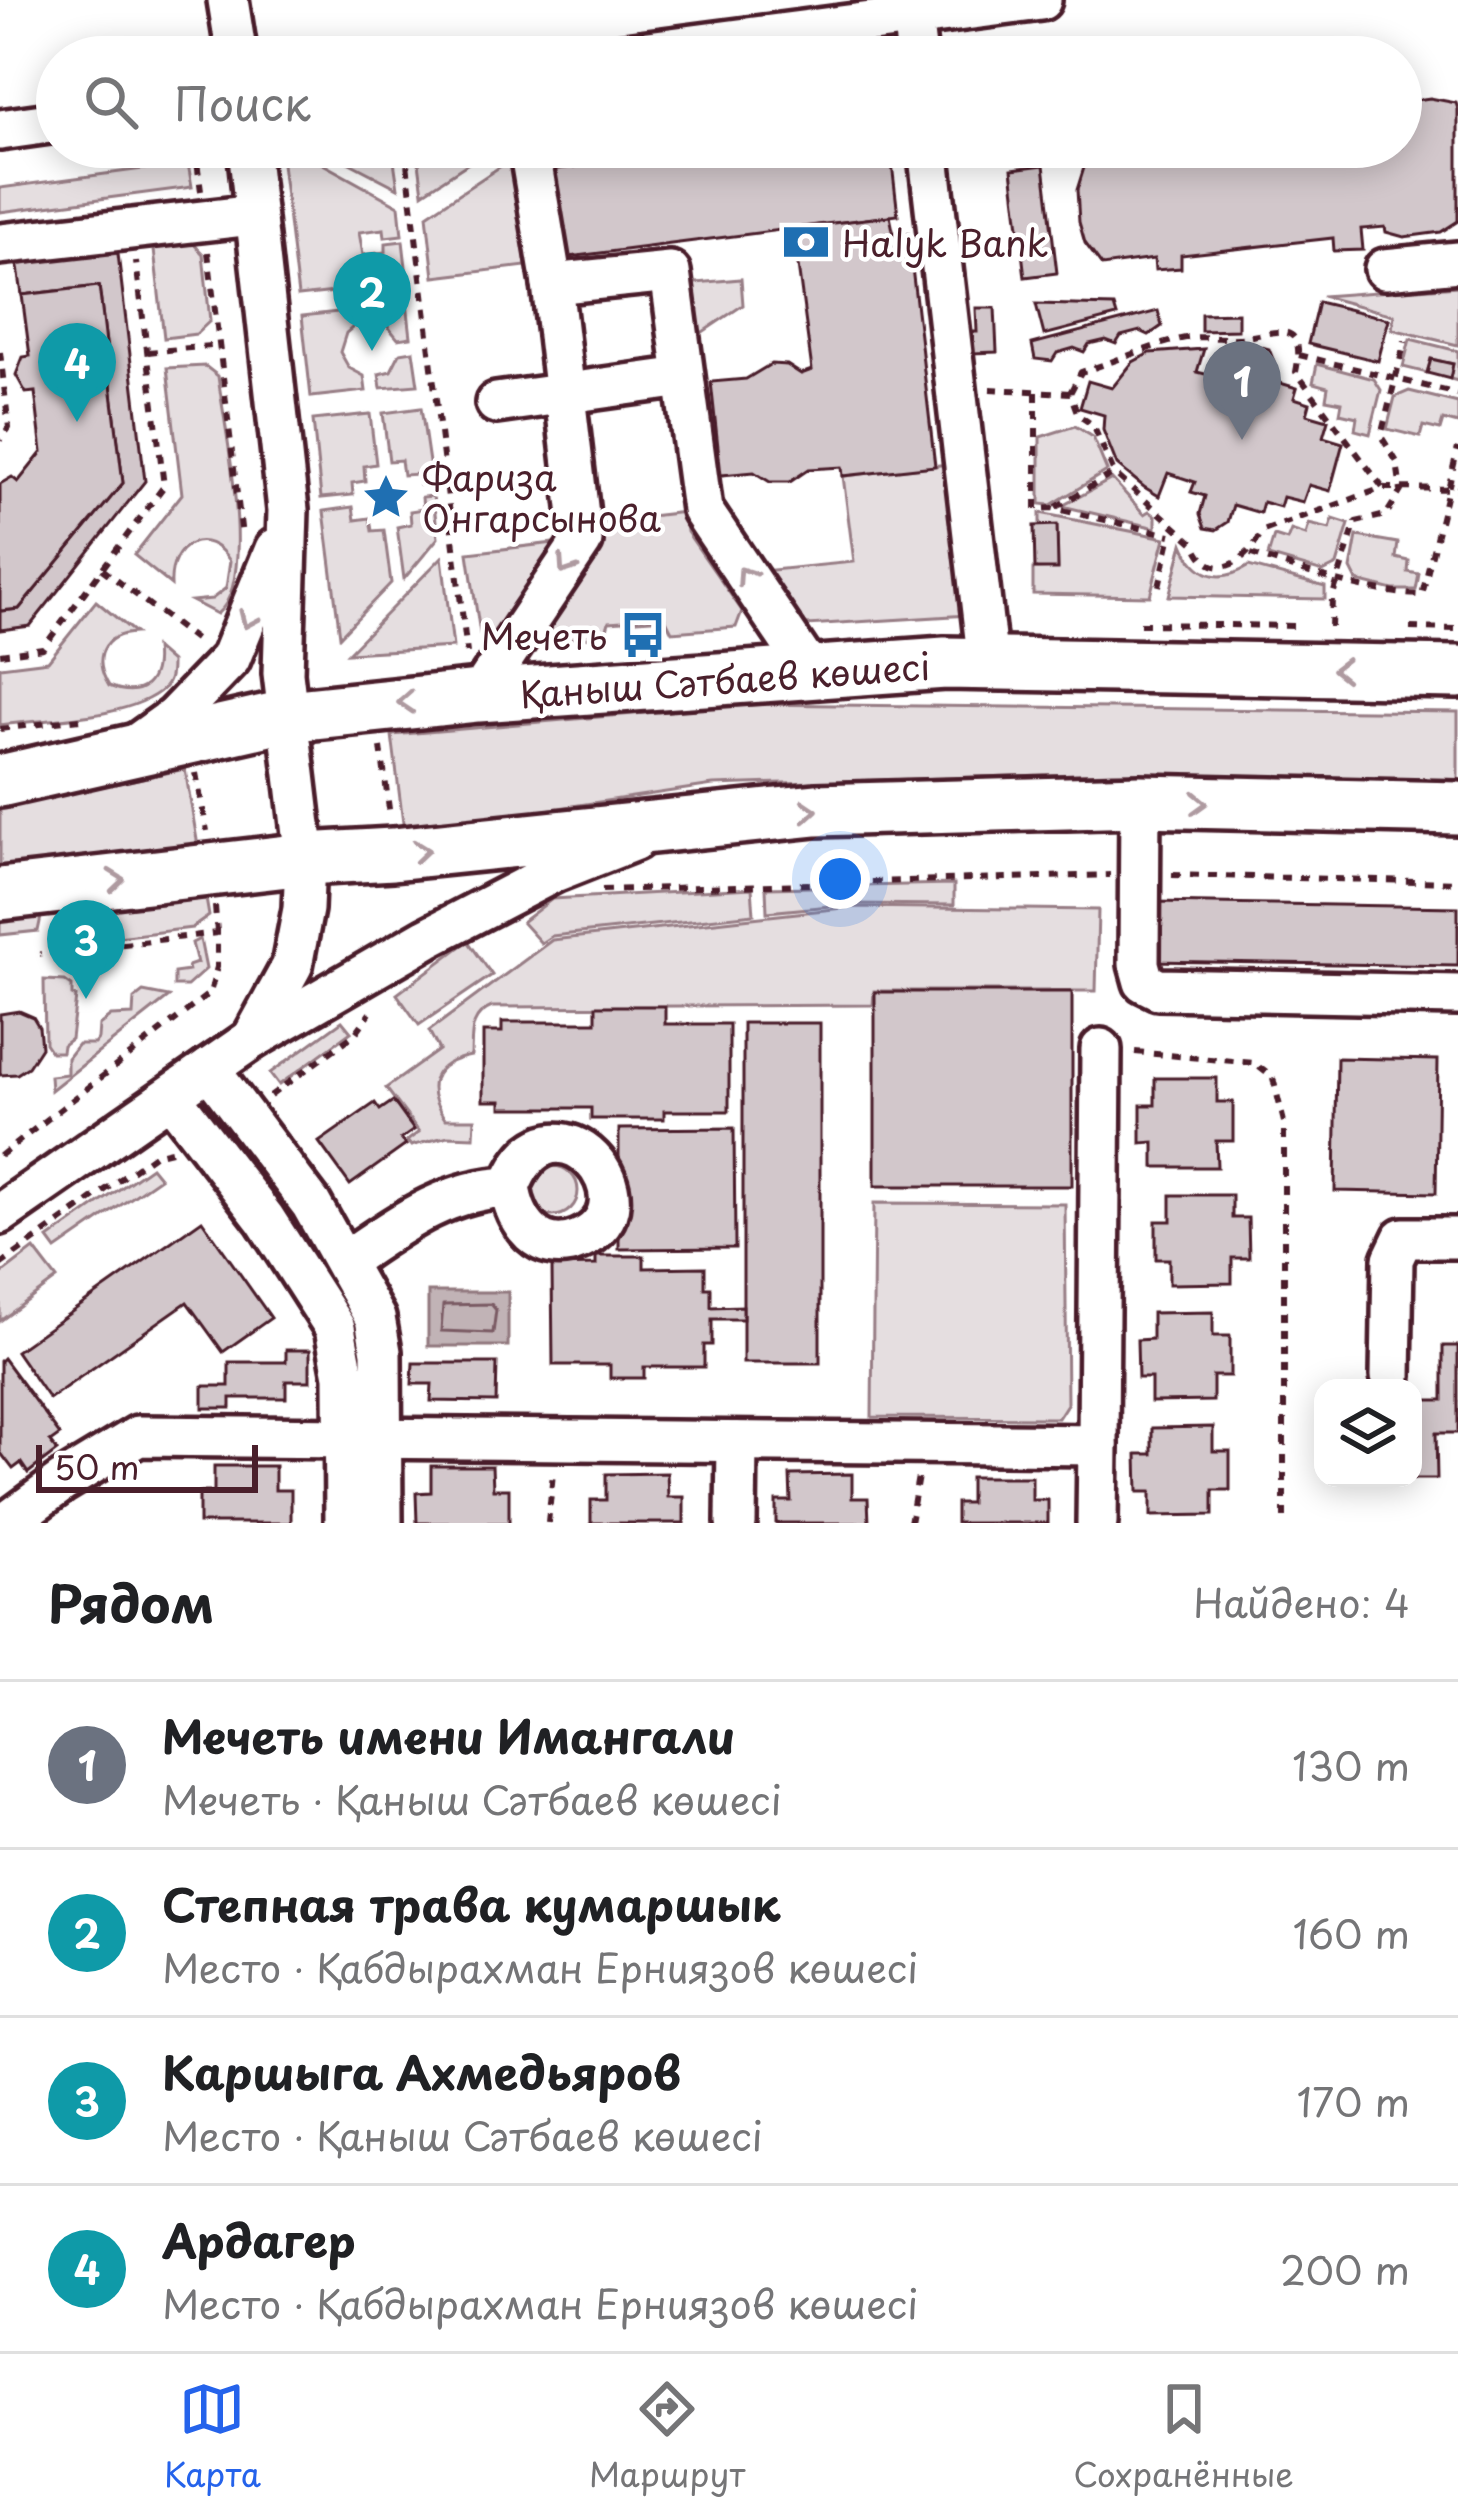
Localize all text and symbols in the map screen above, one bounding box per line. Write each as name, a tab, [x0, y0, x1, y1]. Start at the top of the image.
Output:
search box	[36, 36, 1422, 168]
text: Поиск	[174, 68, 311, 136]
icon: search	[78, 69, 144, 135]
place label: Halyk Bank	[842, 215, 1048, 269]
bank icon: Halyk Bank	[781, 217, 831, 267]
pin: 2	[333, 252, 411, 351]
pin: 4	[38, 323, 116, 422]
pin: 1	[1203, 341, 1281, 440]
place label: Фариза Онгарсынова	[422, 449, 661, 544]
place icon: Фариза Онгарсынова	[361, 472, 411, 522]
one-way arrow	[558, 552, 580, 574]
one-way arrow	[738, 567, 760, 589]
one-way arrow	[239, 608, 263, 629]
place label: Мечеть	[481, 608, 607, 662]
bus stop icon: Мечеть	[618, 610, 668, 660]
street label: Қаныш Сәтбаев көшесі	[518, 638, 932, 720]
one-way arrow	[1331, 657, 1349, 683]
one-way arrow	[397, 688, 416, 714]
one-way arrow	[1190, 789, 1209, 815]
one-way arrow	[800, 799, 819, 824]
one-way arrow	[412, 839, 431, 864]
your location	[810, 849, 870, 909]
one-way arrow	[106, 867, 126, 893]
pin: 3	[47, 900, 125, 999]
map controls	[1314, 1379, 1422, 1487]
button: layers	[1314, 1379, 1422, 1487]
scale bar	[36, 1439, 258, 1492]
text: 50 m	[54, 1441, 140, 1491]
text: Рядом	[48, 1563, 214, 1640]
text: Найдено: 4	[1193, 1572, 1410, 1631]
text: Мечеть имени Имангали	[162, 1701, 735, 1769]
text: 1	[78, 1735, 96, 1794]
text: 130 m	[1292, 1735, 1410, 1794]
text: Мечеть · Қаныш Сәтбаев көшесі	[162, 1769, 782, 1828]
text: Степная трава кумаршык	[162, 1869, 780, 1937]
text: 2	[73, 1903, 101, 1962]
text: 160 m	[1293, 1903, 1410, 1962]
text: Место · Қабдырахман Ерниязов көшесі	[162, 1937, 918, 1996]
text: Каршыга Ахмедьяров	[162, 2037, 681, 2105]
text: 3	[74, 2071, 100, 2130]
text: 170 m	[1297, 2071, 1410, 2130]
text: Место · Қаныш Сәтбаев көшесі	[162, 2105, 763, 2164]
text: Ардагер	[162, 2205, 356, 2273]
text: 4	[74, 2239, 100, 2298]
text: 200 m	[1280, 2239, 1410, 2298]
text: Место · Қабдырахман Ерниязов көшесі	[162, 2273, 918, 2332]
tab: Карта	[164, 2376, 261, 2498]
tab: Маршрут	[589, 2376, 745, 2498]
tab: Сохранённые	[1073, 2376, 1294, 2498]

